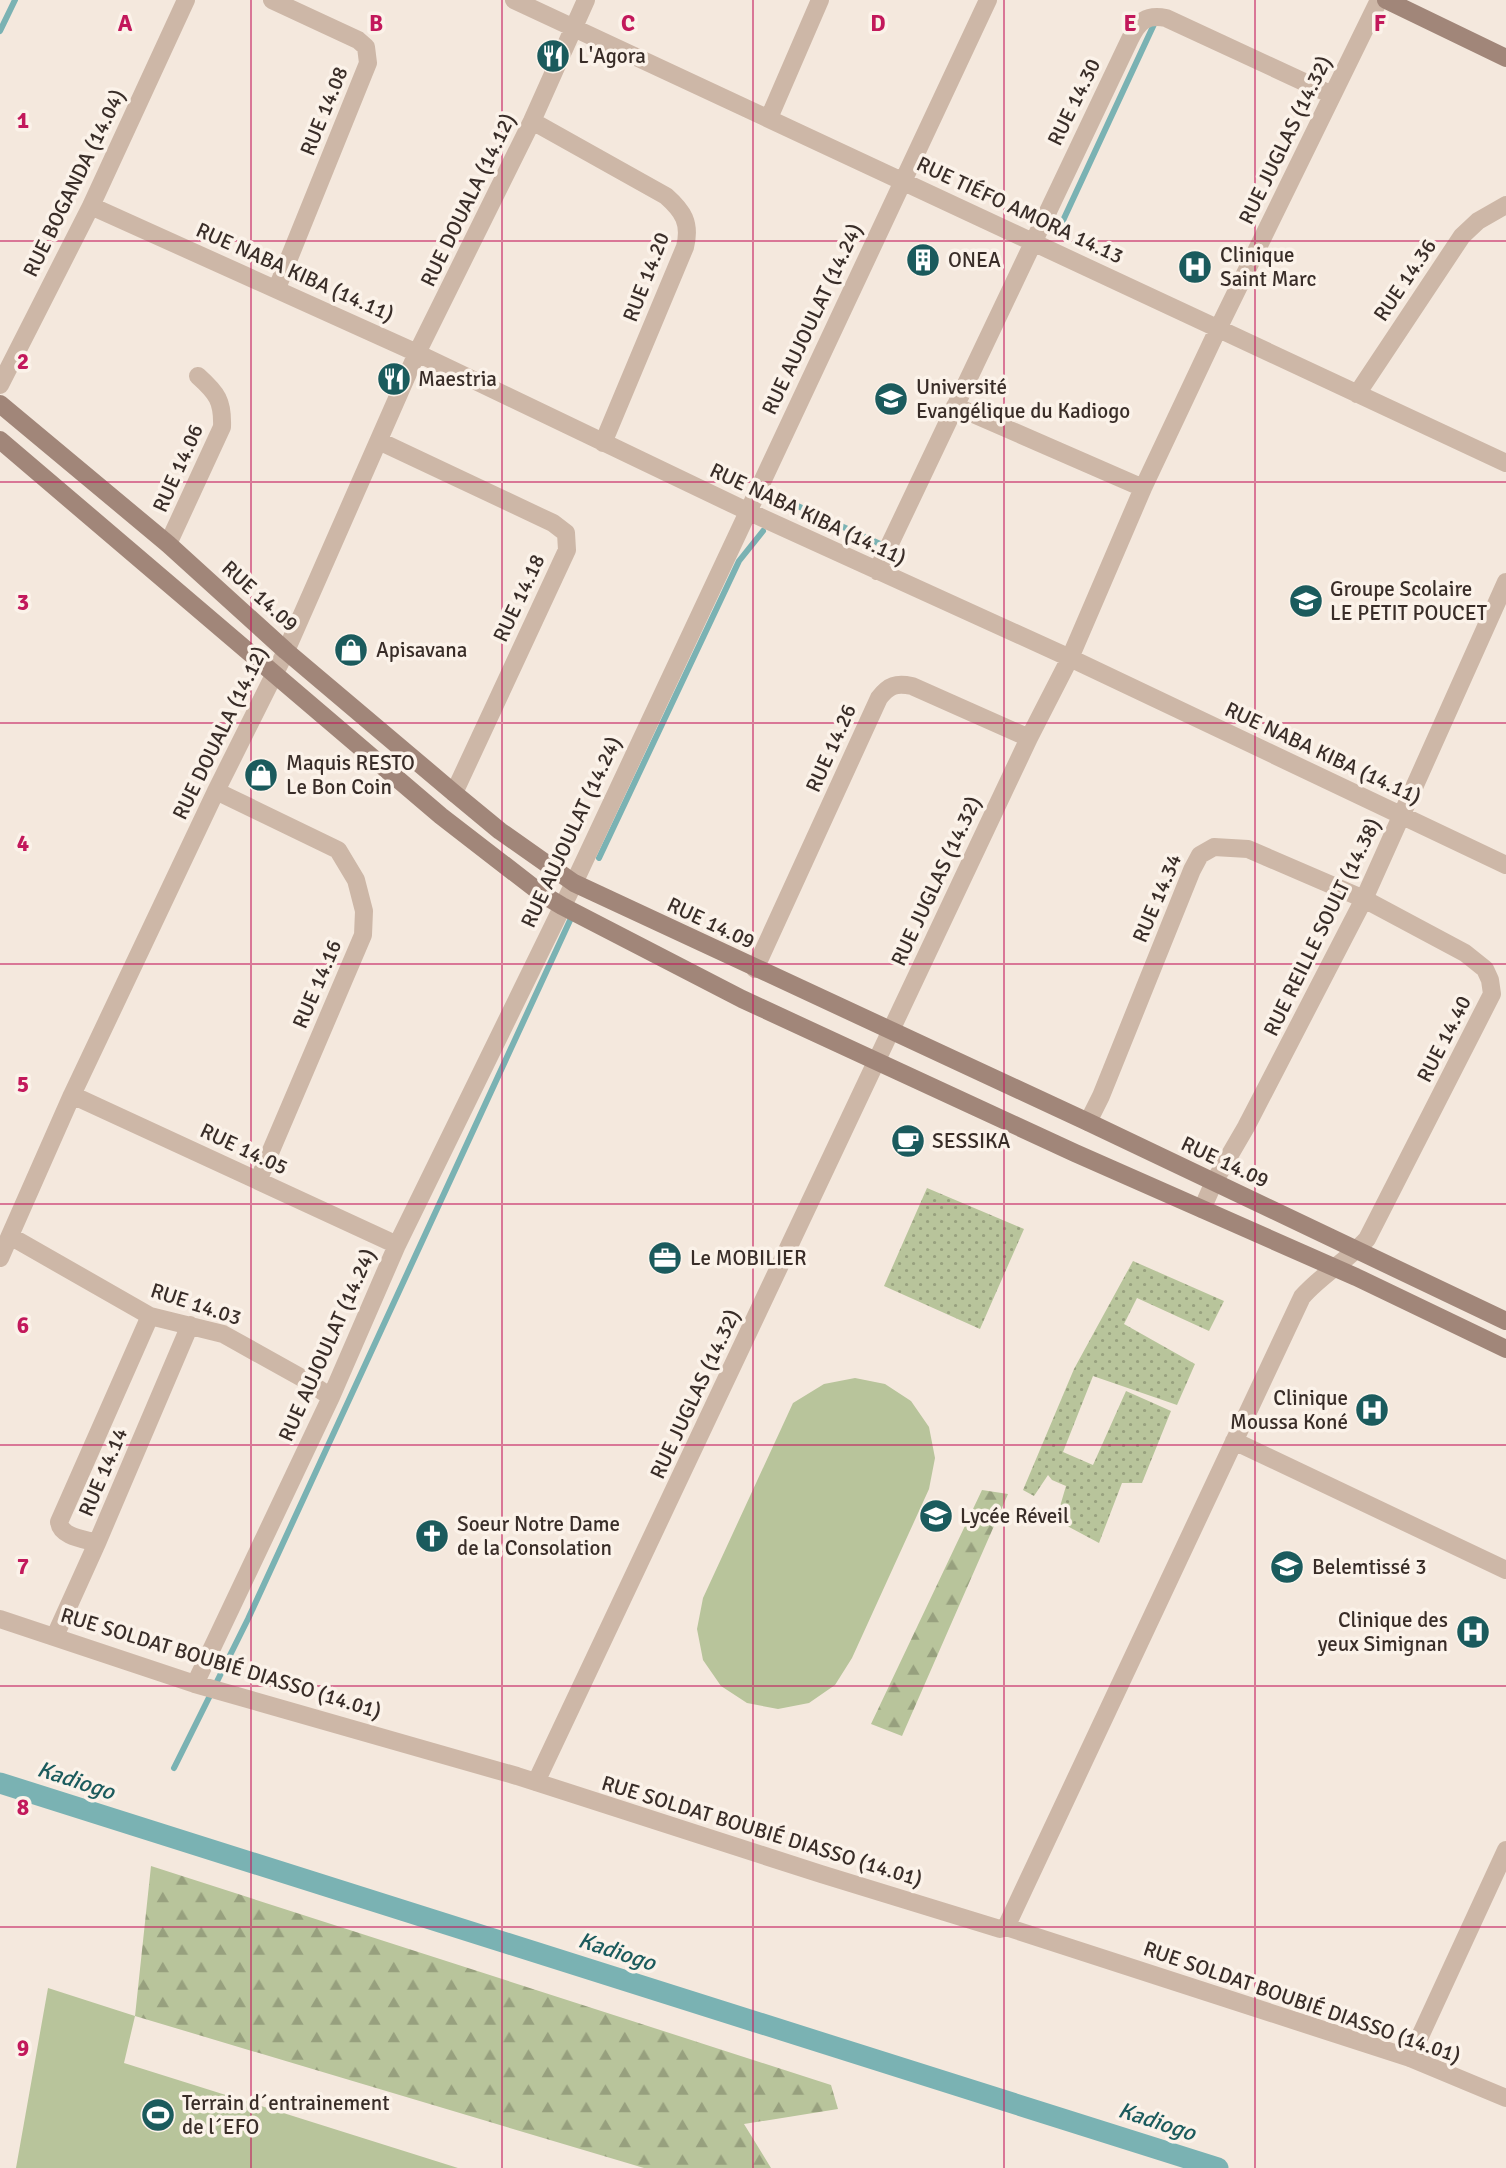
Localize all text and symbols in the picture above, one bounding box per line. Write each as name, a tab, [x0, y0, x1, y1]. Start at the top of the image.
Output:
text: A	[118, 9, 133, 38]
text: B	[369, 9, 383, 38]
text: C	[621, 9, 635, 38]
text: D	[870, 9, 886, 38]
text: E	[1123, 9, 1137, 38]
text: F	[1374, 9, 1386, 38]
restaurant icon: L'Agora	[534, 37, 572, 75]
place label: L'Agora	[578, 43, 646, 69]
street label: RUE JUGLAS (14.32)	[1233, 51, 1337, 229]
street label: RUE 14.30	[1042, 54, 1106, 150]
street label: RUE 14.08	[294, 63, 354, 159]
street label: RUE BOGANDA (14.04)	[18, 85, 130, 281]
street label: RUE DOUALA (14.12)	[415, 109, 521, 291]
street label: RUE TIÉFO AMORA 14.13	[912, 151, 1128, 269]
street label: RUE NABA KIBA (14.11)	[192, 217, 398, 327]
street label: RUE AUJOULAT (14.24)	[756, 219, 868, 419]
street label: RUE 14.20	[617, 229, 675, 325]
street label: RUE 14.36	[1368, 234, 1442, 326]
building icon: ONEA	[904, 241, 942, 279]
place label: Clinique Saint Marc	[1220, 242, 1316, 292]
place label: ONEA	[948, 247, 1001, 273]
hospital icon: Clinique Saint Marc	[1176, 248, 1214, 286]
text: 2	[17, 347, 29, 376]
restaurant icon: Maestria	[375, 360, 413, 398]
place label: Maestria	[418, 366, 497, 392]
place label: Université Evangélique du Kadiogo	[916, 374, 1130, 424]
school or university icon: Université Evangélique du Kadiogo	[872, 380, 910, 418]
street label: RUE 14.06	[147, 420, 209, 516]
street label: RUE NABA KIBA (14.11)	[706, 457, 910, 571]
street label: RUE 14.18	[487, 550, 551, 646]
street label: RUE 14.09	[216, 555, 304, 637]
place label: Groupe Scolaire LE PETIT POUCET	[1330, 576, 1488, 626]
school or university icon: Groupe Scolaire LE PETIT POUCET	[1287, 582, 1325, 620]
text: 3	[17, 588, 29, 617]
shop icon: Apisavana	[332, 631, 370, 669]
place label: Apisavana	[376, 637, 467, 663]
street label: RUE DOUALA (14.12)	[167, 642, 273, 824]
street label: RUE NABA KIBA (14.11)	[1221, 696, 1425, 810]
street label: RUE 14.26	[800, 700, 862, 796]
street label: RUE AUJOULAT (14.24)	[515, 732, 627, 932]
place label: Maquis RESTO Le Bon Coin	[286, 750, 415, 800]
shop icon: Maquis RESTO Le Bon Coin	[242, 756, 280, 794]
street label: RUE JUGLAS (14.32)	[885, 792, 987, 970]
street label: RUE REILLE SOULT (14.38)	[1258, 814, 1386, 1040]
text: 4	[17, 829, 29, 858]
street label: RUE 14.34	[1127, 850, 1187, 946]
street label: RUE 14.09	[663, 891, 759, 955]
street label: RUE 14.16	[287, 936, 347, 1032]
street label: RUE 14.40	[1411, 991, 1477, 1087]
text: 5	[17, 1070, 29, 1099]
street label: RUE 14.05	[196, 1117, 292, 1181]
cafe icon: SESSIKA	[889, 1122, 927, 1160]
place label: SESSIKA	[932, 1128, 1011, 1154]
street label: RUE 14.09	[1177, 1130, 1273, 1194]
office icon: Le MOBILIER	[646, 1239, 684, 1277]
street label: RUE AUJOULAT (14.24)	[273, 1245, 381, 1445]
place label: Le MOBILIER	[690, 1245, 807, 1271]
street label: RUE 14.03	[147, 1277, 245, 1331]
street label: RUE JUGLAS (14.32)	[644, 1305, 746, 1483]
text: 6	[17, 1311, 29, 1340]
place label: Clinique Moussa Koné	[1230, 1385, 1348, 1435]
hospital icon: Clinique Moussa Koné	[1353, 1391, 1391, 1429]
street label: RUE 14.14	[73, 1424, 133, 1520]
school or university icon: Lycée Réveil	[917, 1497, 955, 1535]
place label: Lycée Réveil	[960, 1503, 1069, 1529]
place label: Soeur Notre Dame de la Consolation	[457, 1511, 620, 1561]
church icon: Soeur Notre Dame de la Consolation	[413, 1517, 451, 1555]
school or university icon: Belemtissé 3	[1268, 1548, 1306, 1586]
text: 7	[17, 1552, 29, 1581]
place label: Belemtissé 3	[1312, 1554, 1426, 1580]
street label: RUE SOLDAT BOUBIÉ DIASSO (14.01)	[58, 1602, 384, 1724]
place label: Clinique des yeux Simignan	[1318, 1607, 1448, 1657]
hospital icon: Clinique des yeux Simignan	[1454, 1613, 1492, 1651]
water label: Kadiogo	[33, 1754, 119, 1807]
street label: RUE SOLDAT BOUBIÉ DIASSO (14.01)	[599, 1770, 925, 1892]
text: 8	[17, 1793, 29, 1822]
water label: Kadiogo	[574, 1925, 660, 1978]
street label: RUE SOLDAT BOUBIÉ DIASSO (14.01)	[1140, 1935, 1464, 2069]
text: 9	[17, 2034, 29, 2063]
place label: Terrain d´entrainement de l´EFO	[182, 2090, 390, 2140]
water label: Kadiogo	[1114, 2095, 1200, 2148]
sports icon: Terrain d´entrainement de l´EFO	[139, 2096, 177, 2134]

